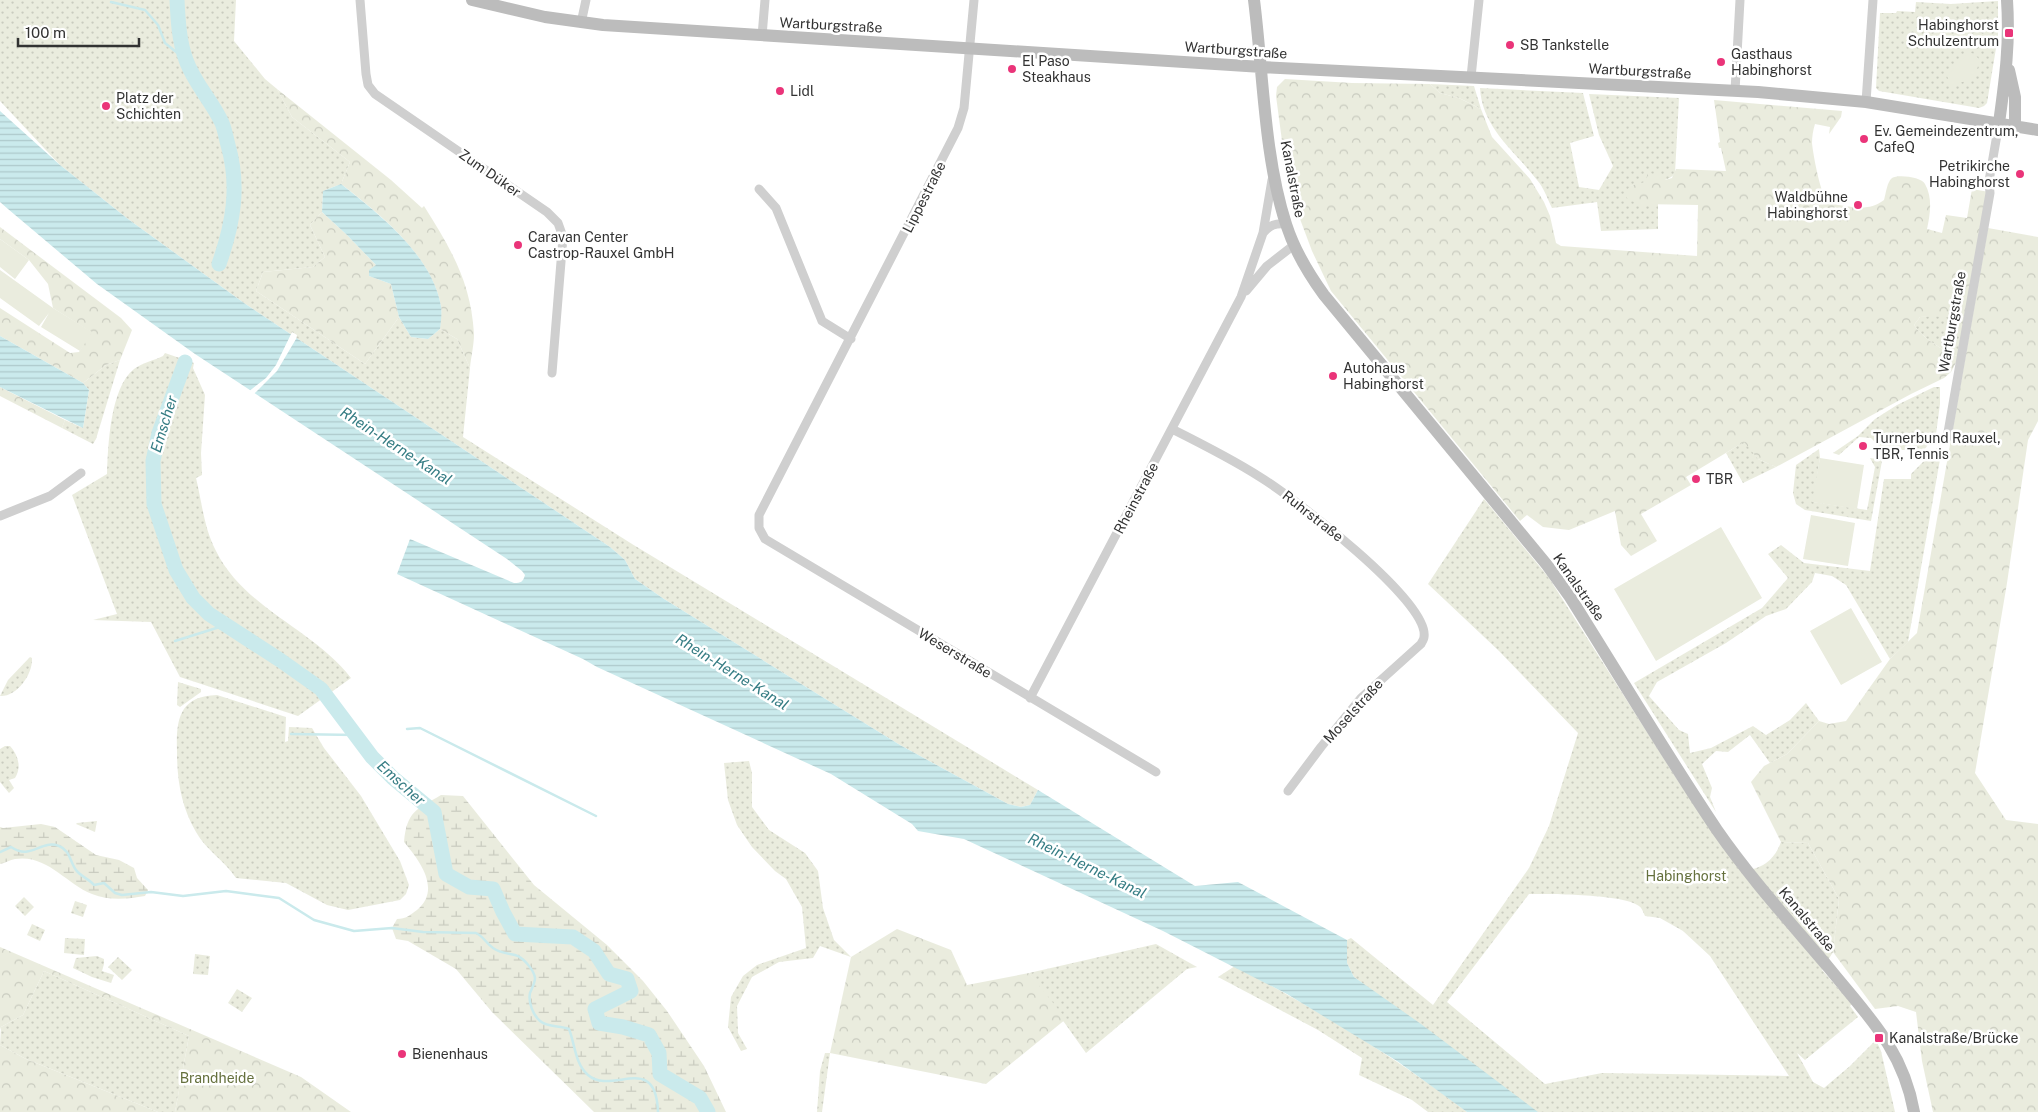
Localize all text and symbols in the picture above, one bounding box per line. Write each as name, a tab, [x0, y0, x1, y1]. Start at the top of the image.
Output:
street label: Wartburgstraße	[779, 14, 883, 36]
scale bar	[18, 15, 139, 47]
place label: Habinghorst Schulzentrum	[1908, 17, 1999, 49]
text: 100 m	[25, 24, 66, 41]
marker: Habinghorst Schulzentrum	[2003, 27, 2015, 39]
place label: SB Tankstelle	[1520, 37, 1609, 53]
street label: Wartburgstraße	[1184, 38, 1288, 62]
marker: SB Tankstelle	[1504, 39, 1516, 51]
place label: Gasthaus Habinghorst	[1731, 46, 1812, 78]
place label: El Paso Steakhaus	[1022, 53, 1091, 85]
marker: Gasthaus Habinghorst	[1715, 56, 1727, 68]
street label: Wartburgstraße	[1588, 60, 1692, 82]
marker: El Paso Steakhaus	[1006, 63, 1018, 75]
place label: Lidl	[790, 83, 814, 99]
marker: Lidl	[774, 85, 786, 97]
place label: Platz der Schichten	[116, 90, 181, 122]
marker: Platz der Schichten	[100, 100, 112, 112]
place label: Ev. Gemeindezentrum, CafeQ	[1874, 123, 2018, 155]
marker: Ev. Gemeindezentrum, CafeQ	[1858, 133, 1870, 145]
street label: Kanalstraße	[1278, 139, 1308, 219]
street label: Zum Düker	[456, 146, 524, 200]
place label: Petrikirche Habinghorst	[1929, 158, 2010, 190]
street label: Lippestraße	[899, 159, 949, 235]
marker: Petrikirche Habinghorst	[2014, 168, 2026, 180]
place label: Waldbühne Habinghorst	[1767, 189, 1848, 221]
marker: Waldbühne Habinghorst	[1852, 199, 1864, 211]
place label: Caravan Center Castrop-Rauxel GmbH	[528, 229, 674, 261]
marker: Caravan Center Castrop-Rauxel GmbH	[512, 239, 524, 251]
street label: Wartburgstraße	[1935, 270, 1969, 374]
place label: Autohaus Habinghorst	[1343, 360, 1424, 392]
marker: Autohaus Habinghorst	[1327, 370, 1339, 382]
water label: Emscher	[147, 393, 180, 454]
water label: Rhein-Herne-Kanal	[337, 403, 455, 488]
place label: Turnerbund Rauxel, TBR, Tennis	[1873, 430, 2001, 462]
marker: Turnerbund Rauxel, TBR, Tennis	[1857, 440, 1869, 452]
street label: Rheinstraße	[1111, 460, 1162, 536]
place label: TBR	[1706, 471, 1733, 487]
marker: TBR	[1690, 473, 1702, 485]
street label: Ruhrstraße	[1279, 487, 1347, 545]
street label: Kanalstraße	[1550, 550, 1608, 624]
street label: Weserstraße	[915, 625, 995, 681]
water label: Rhein-Herne-Kanal	[673, 630, 792, 713]
street label: Moselstraße	[1320, 676, 1386, 746]
water label: Emscher	[374, 757, 429, 809]
water label: Rhein-Herne-Kanal	[1025, 830, 1149, 902]
park label: Habinghorst	[1646, 868, 1726, 884]
street label: Kanalstraße	[1776, 884, 1838, 954]
place label: Kanalstraße/Brücke	[1889, 1030, 2018, 1046]
marker: Kanalstraße/Brücke	[1873, 1032, 1885, 1044]
place label: Bienenhaus	[412, 1046, 488, 1062]
marker: Bienenhaus	[396, 1048, 408, 1060]
park label: Brandheide	[180, 1070, 254, 1086]

